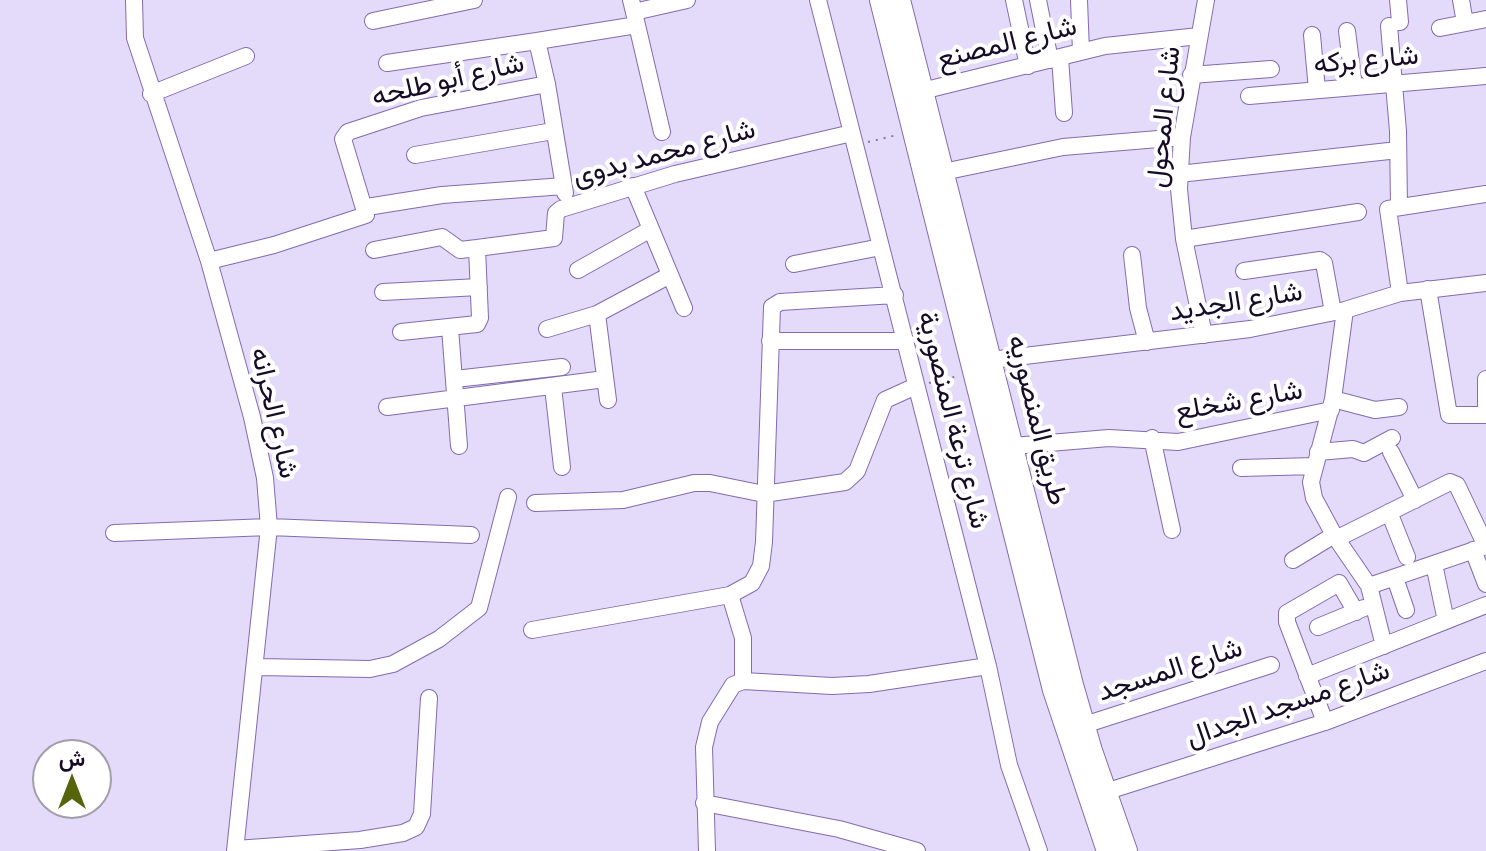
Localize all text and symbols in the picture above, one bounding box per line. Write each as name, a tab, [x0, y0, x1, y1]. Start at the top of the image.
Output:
street label: شارع المصنع	[934, 9, 1080, 77]
street label: شارع بركه	[1312, 39, 1420, 81]
street label: شارع المحول	[1140, 45, 1188, 189]
street label: شارع أبو طلحه	[368, 46, 528, 114]
street label: شارع محمد بدوى	[569, 112, 759, 194]
street label: شارع الجديد	[1167, 275, 1305, 329]
street label: شارع ترعة المنصورية	[910, 308, 996, 532]
street label: طريق المنصوريه	[1000, 331, 1074, 509]
street label: شارع الحرانه	[243, 344, 305, 482]
street label: شارع شخلع	[1173, 373, 1305, 429]
street label: شارع المسجد	[1093, 631, 1247, 709]
street label: شارع مسجد الجدال	[1182, 653, 1394, 755]
north arrow	[32, 739, 112, 819]
text: ش	[59, 740, 85, 773]

